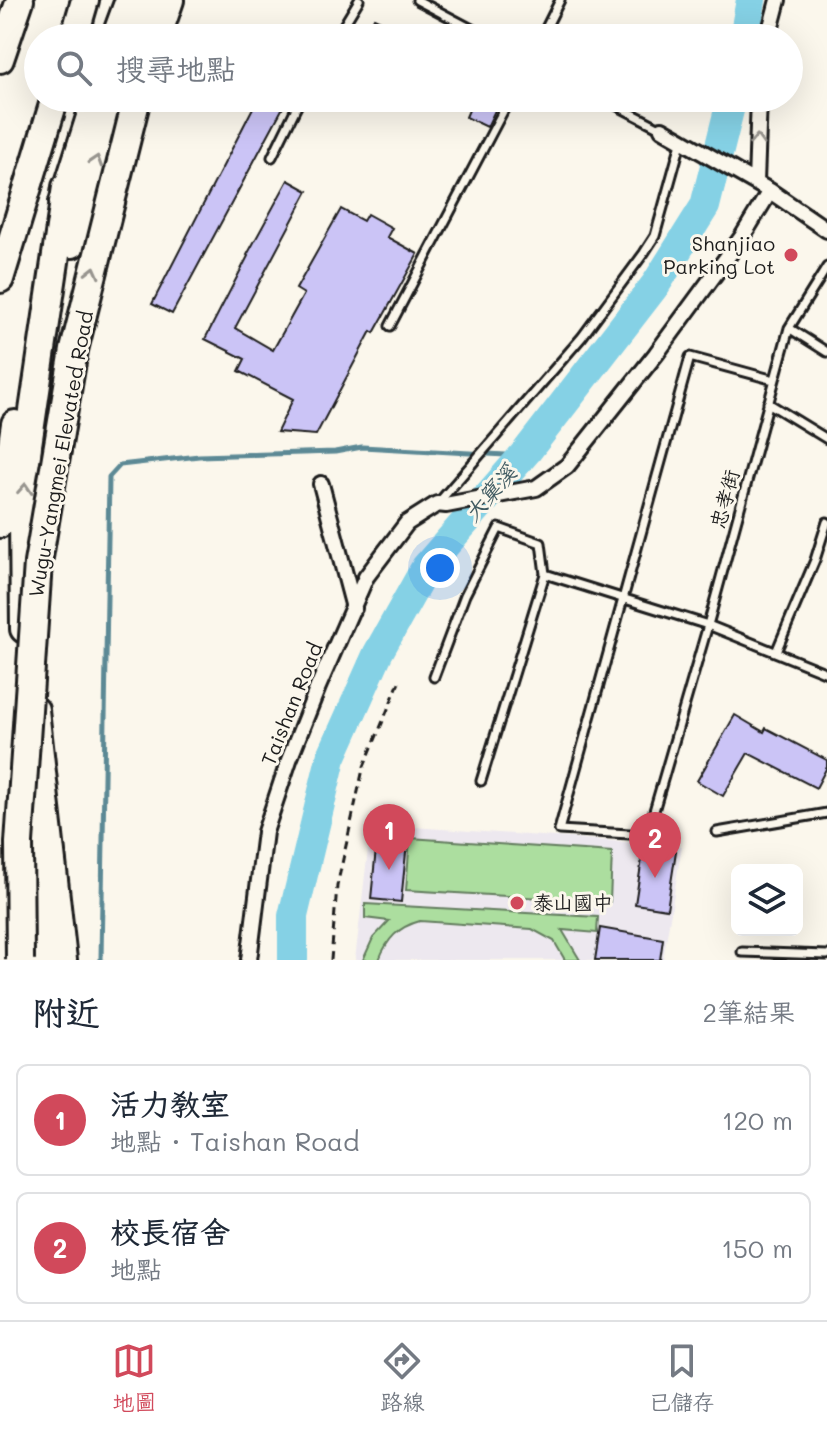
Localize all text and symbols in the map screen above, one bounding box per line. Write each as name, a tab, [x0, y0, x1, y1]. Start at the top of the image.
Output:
search box	[24, 24, 803, 112]
icon: search	[52, 46, 96, 90]
text: 搜尋地點	[116, 48, 236, 88]
one-way arrow	[748, 133, 765, 146]
one-way arrow	[87, 155, 103, 169]
place label: Shanjiao Parking Lot	[663, 230, 775, 279]
marker: Shanjiao Parking Lot	[782, 246, 800, 264]
one-way arrow	[84, 266, 101, 279]
street label: Wugu-Yangmei Elevated Road	[22, 309, 98, 599]
water label: 大窠溪	[457, 458, 523, 527]
street label: 忠孝街	[704, 466, 744, 531]
one-way arrow	[16, 482, 33, 495]
your location	[420, 548, 460, 588]
street label: Taishan Road	[255, 638, 328, 769]
pin: 1	[363, 804, 415, 870]
pin: 2	[629, 812, 681, 878]
map controls	[731, 864, 803, 936]
button: layers	[731, 864, 803, 936]
place label: 泰山國中	[533, 889, 613, 915]
marker: 泰山國中	[508, 894, 526, 912]
text: 附近	[32, 989, 100, 1034]
text: 2筆結果	[703, 995, 795, 1029]
text: 活力教室	[110, 1083, 230, 1123]
text: 1	[54, 1103, 66, 1137]
text: 120 m	[722, 1103, 793, 1137]
text: 地點 · Taishan Road	[110, 1124, 360, 1158]
text: 校長宿舍	[110, 1211, 230, 1251]
text: 2	[53, 1231, 67, 1265]
text: 150 m	[721, 1231, 793, 1265]
text: 地點	[110, 1252, 162, 1286]
tab: 地圖	[112, 1339, 156, 1416]
tab: 路線	[380, 1339, 425, 1416]
tab: 已儲存	[649, 1339, 715, 1416]

